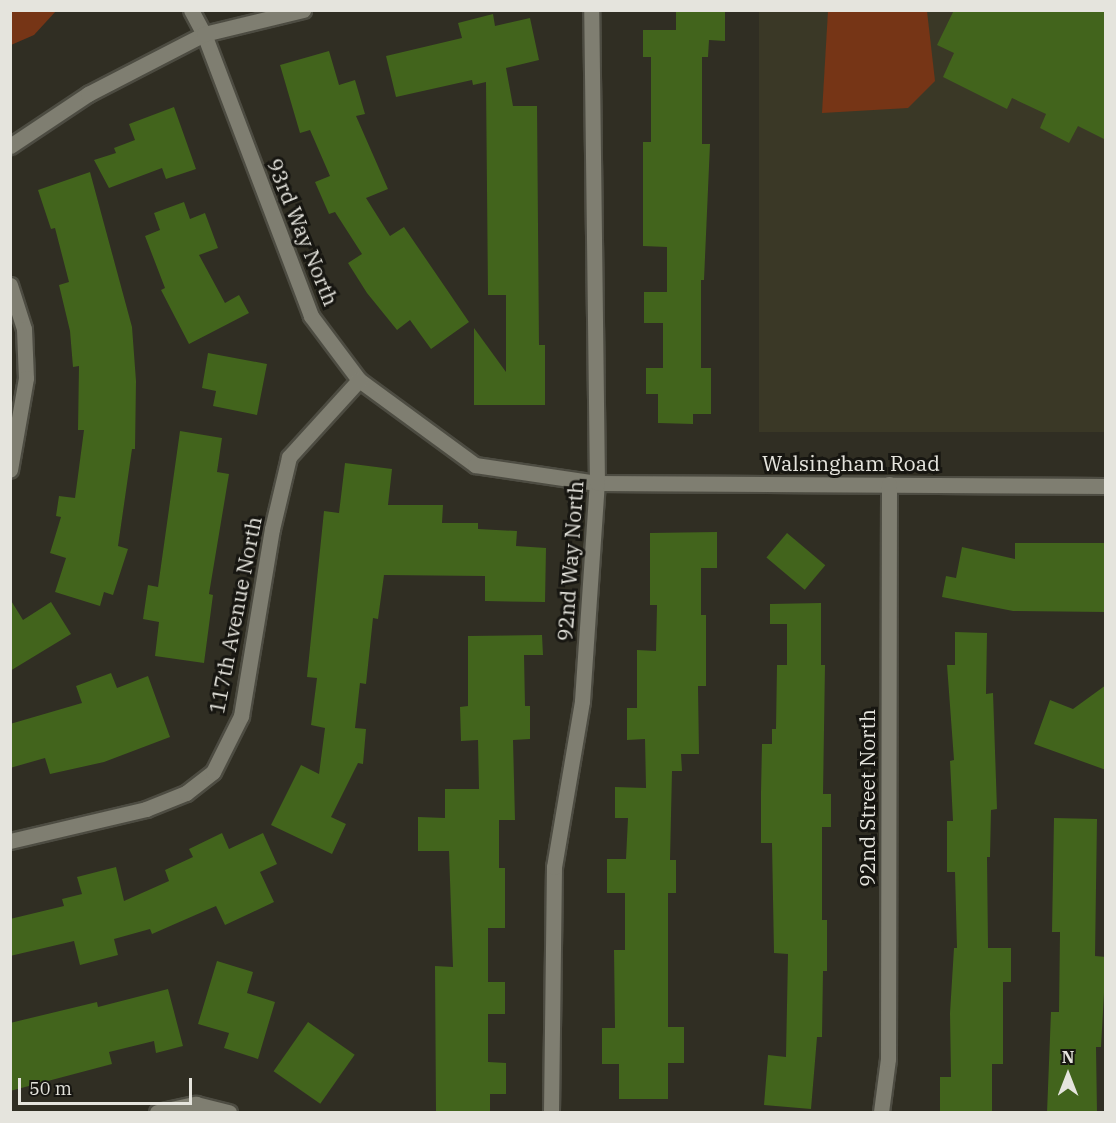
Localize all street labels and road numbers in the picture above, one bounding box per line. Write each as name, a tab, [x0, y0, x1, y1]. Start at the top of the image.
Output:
street label: 93rd Way North	[262, 155, 344, 309]
street label: Walsingham Road	[762, 450, 940, 476]
street label: 92nd Way North	[552, 480, 588, 642]
street label: 117th Avenue North	[204, 514, 266, 716]
street label: 92nd Street North	[854, 709, 880, 887]

